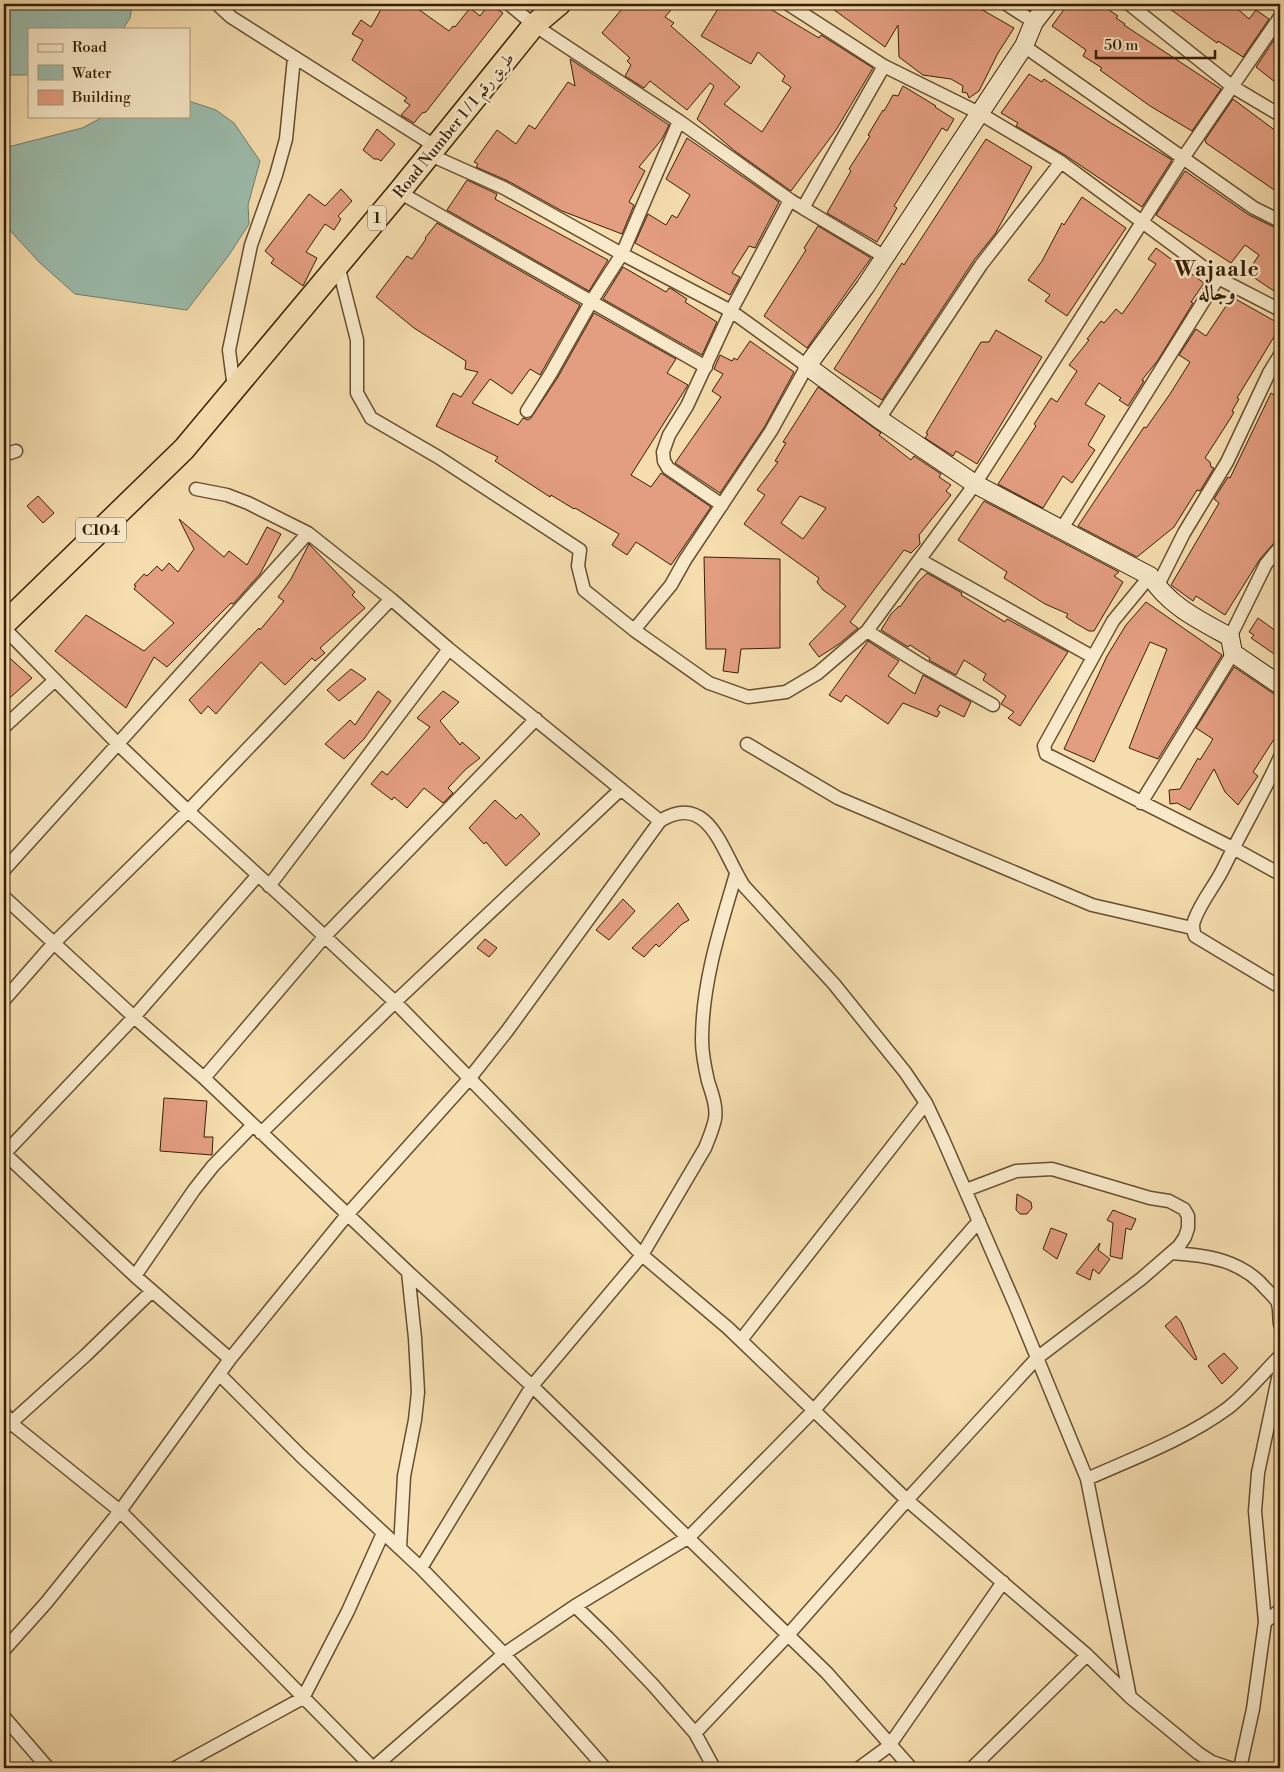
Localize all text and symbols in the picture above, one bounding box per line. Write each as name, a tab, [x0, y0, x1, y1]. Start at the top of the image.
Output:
legend	[28, 28, 190, 118]
scale bar	[1096, 28, 1215, 60]
text: 50 m	[1104, 36, 1138, 55]
text: Road	[72, 38, 107, 57]
street label: Road Number 1 / طريق رقم 1	[389, 49, 523, 206]
text: Water	[71, 64, 112, 83]
text: Building	[71, 88, 131, 107]
road number: 1	[368, 206, 386, 230]
district label: Wajaale وجاله	[1173, 257, 1260, 307]
road number: C104	[76, 518, 126, 542]

